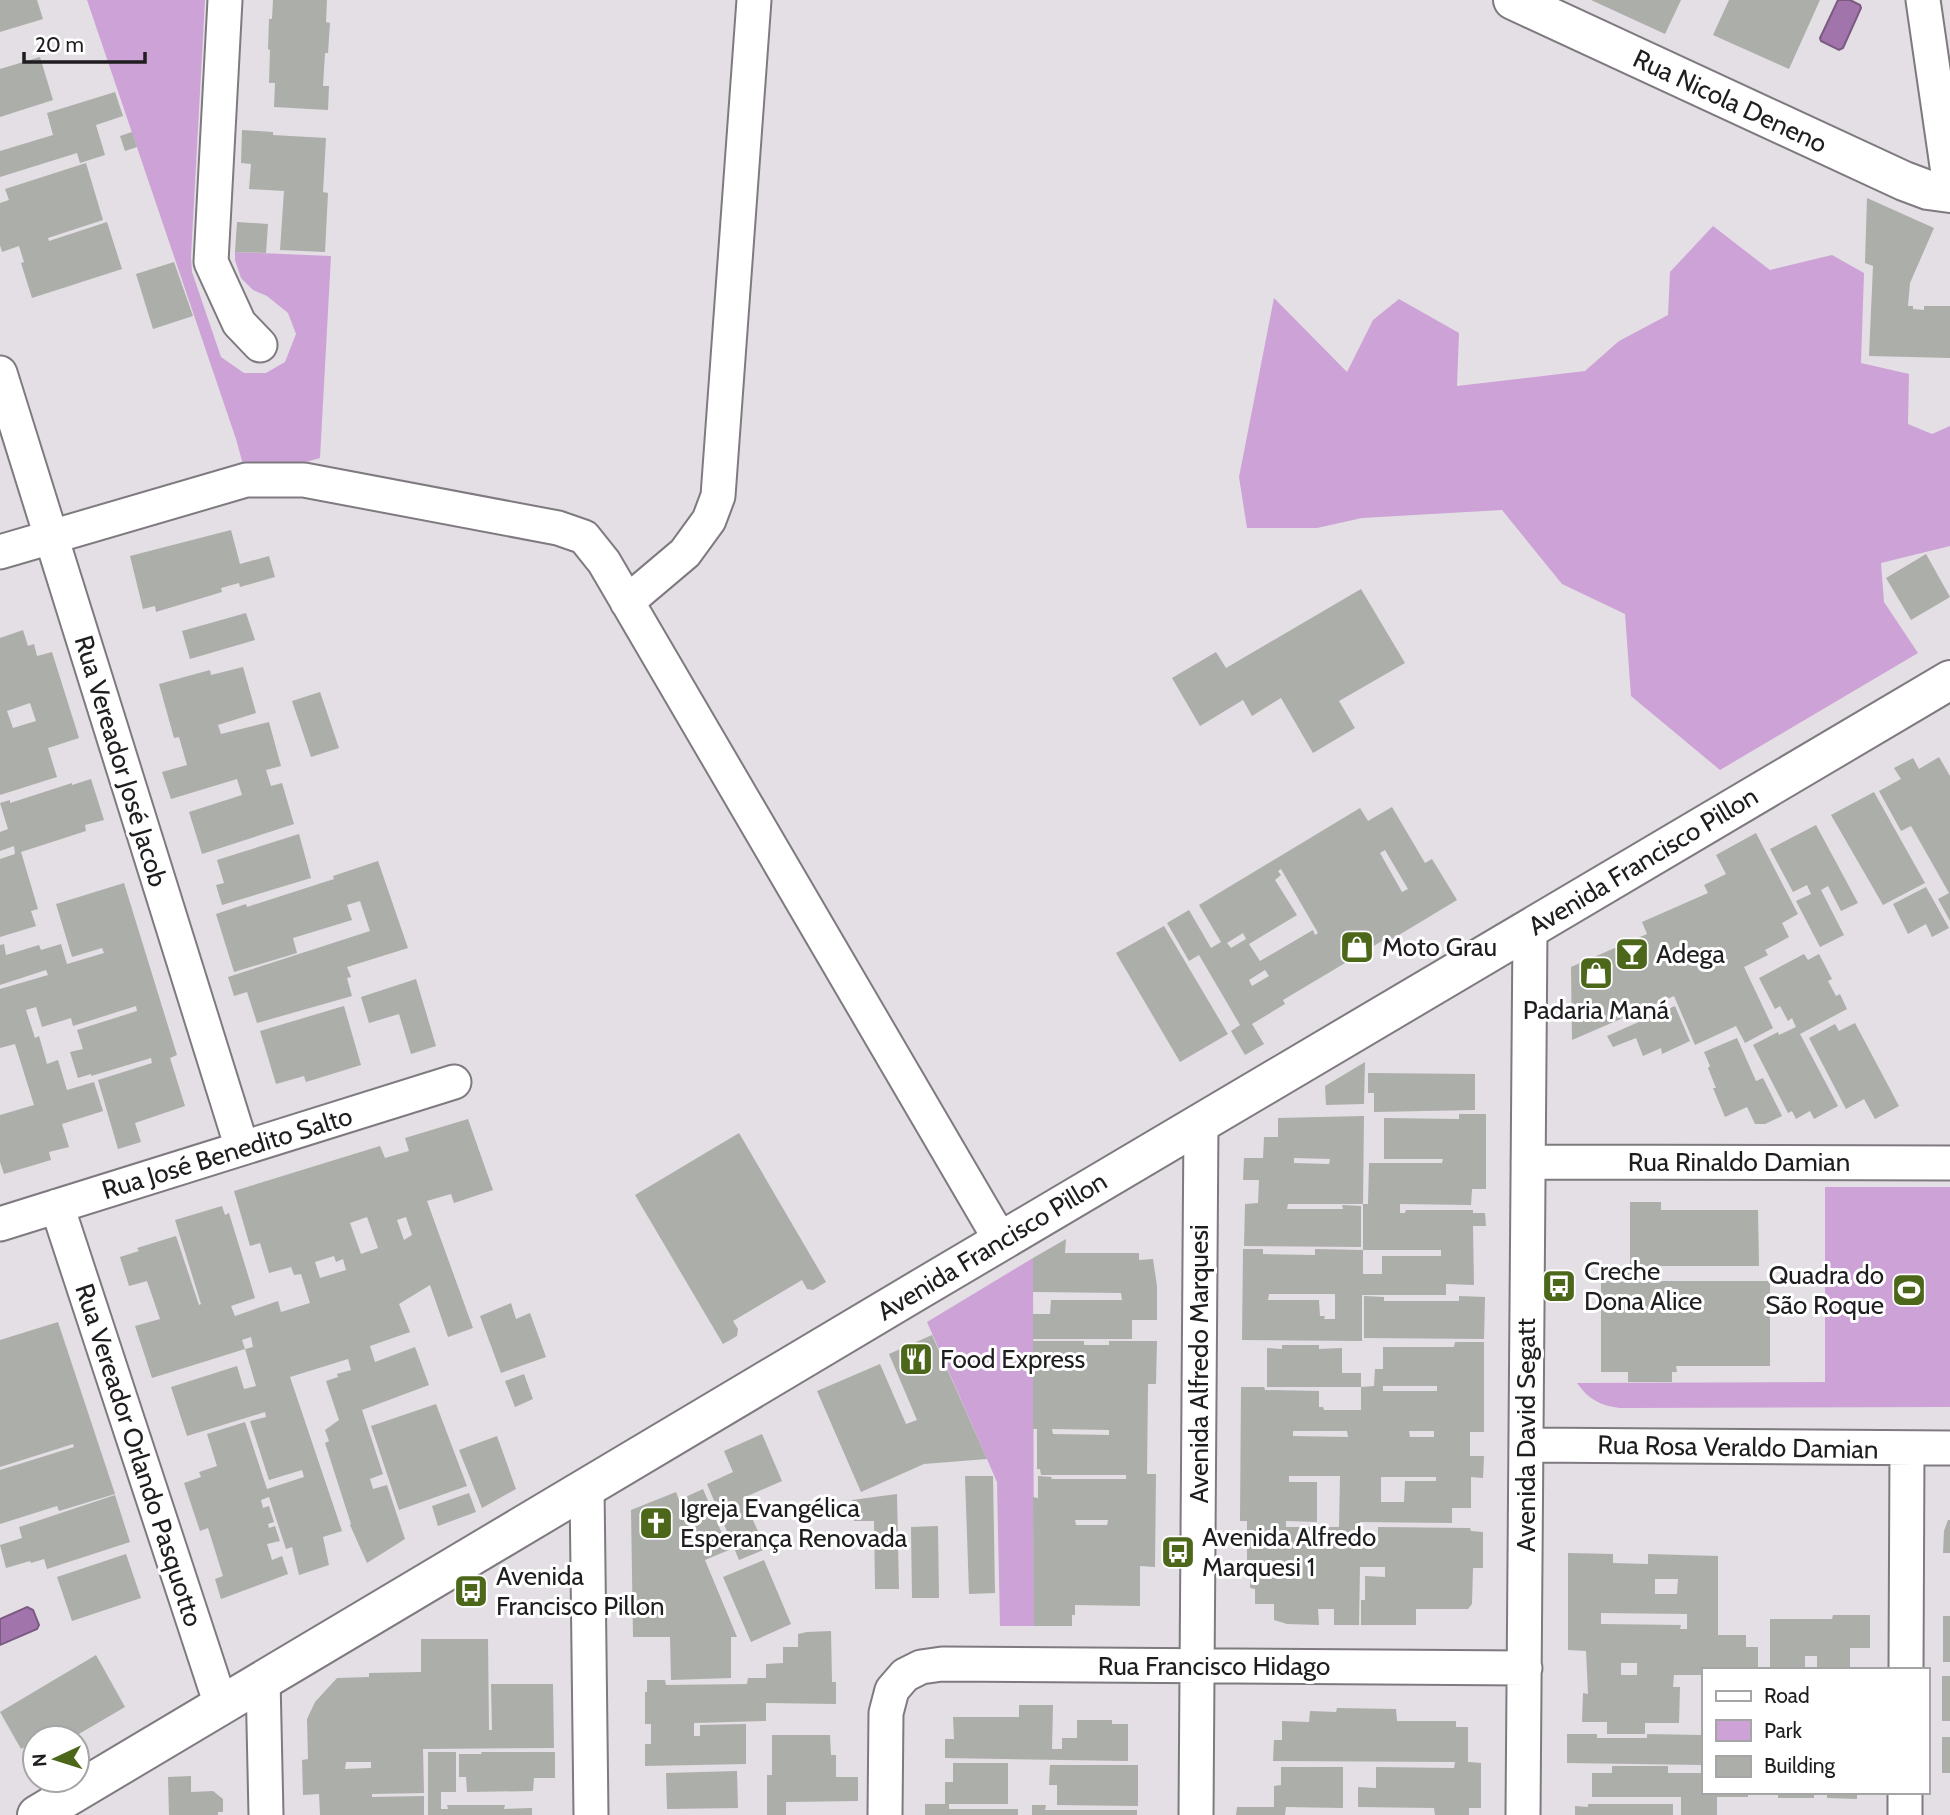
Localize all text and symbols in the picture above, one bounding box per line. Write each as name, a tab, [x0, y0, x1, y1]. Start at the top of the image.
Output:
scale bar	[24, 21, 145, 65]
text: 20 m	[35, 32, 84, 57]
street label: Rua Nicola Deneno	[1628, 42, 1832, 160]
street label: Rua Vereador José Jacob	[68, 631, 174, 891]
street label: Avenida Francisco Pillon	[1522, 780, 1764, 942]
shop icon: Moto Grau	[1338, 928, 1376, 966]
place label: Moto Grau	[1382, 931, 1497, 963]
bar icon: Adega	[1613, 935, 1651, 973]
place label: Adega	[1656, 938, 1725, 970]
shop icon: Padaria Maná	[1577, 954, 1615, 992]
place label: Padaria Maná	[1523, 994, 1670, 1026]
street label: Rua José Benedito Salto	[98, 1100, 356, 1206]
street label: Rua Rinaldo Damian	[1628, 1146, 1850, 1178]
street label: Avenida Francisco Pillon	[871, 1165, 1113, 1327]
street label: Avenida Alfredo Marquesi	[1183, 1224, 1215, 1504]
place label: Creche Dona Alice	[1584, 1255, 1702, 1317]
place label: Quadra do São Roque	[1765, 1259, 1884, 1321]
bus stop icon: Creche Dona Alice	[1540, 1267, 1578, 1305]
sports icon: Quadra do São Roque	[1890, 1271, 1928, 1309]
street label: Rua Vereador Orlando Pasquotto	[68, 1279, 210, 1631]
street label: Avenida David Segatt	[1510, 1318, 1542, 1552]
restaurant icon: Food Express	[897, 1340, 935, 1378]
place label: Food Express	[940, 1343, 1085, 1375]
street label: Rua Rosa Veraldo Damian	[1597, 1429, 1879, 1465]
place label: Igreja Evangélica Esperança Renovada	[680, 1492, 908, 1554]
church icon: Igreja Evangélica Esperança Renovada	[637, 1504, 675, 1542]
place label: Avenida Alfredo Marquesi 1	[1202, 1521, 1376, 1583]
bus stop icon: Avenida Alfredo Marquesi 1	[1159, 1533, 1197, 1571]
place label: Avenida Francisco Pillon	[496, 1560, 665, 1622]
bus stop icon: Avenida Francisco Pillon	[452, 1572, 490, 1610]
street label: Rua Francisco Hidago	[1098, 1650, 1330, 1682]
legend	[1702, 1668, 1929, 1794]
text: Road	[1764, 1683, 1810, 1708]
text: Park	[1764, 1718, 1802, 1743]
north arrow	[21, 1724, 91, 1794]
text: N	[28, 1753, 51, 1768]
text: Building	[1764, 1753, 1836, 1778]

